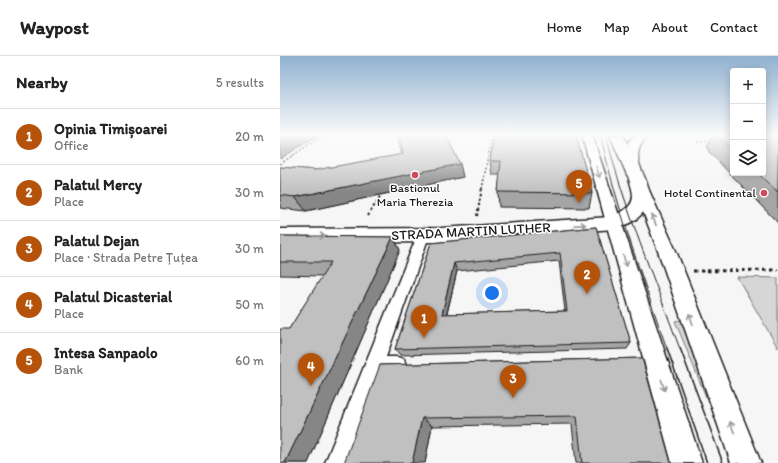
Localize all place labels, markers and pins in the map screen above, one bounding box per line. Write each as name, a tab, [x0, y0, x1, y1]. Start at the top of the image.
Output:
marker: Bastionul Maria Therezia	[410, 170, 420, 180]
pin: 5	[566, 170, 592, 203]
place label: Bastionul Maria Therezia	[377, 181, 454, 209]
place label: Hotel Continental	[664, 186, 757, 200]
marker: Hotel Continental	[759, 188, 769, 198]
pin: 2	[574, 261, 600, 294]
pin: 1	[411, 305, 437, 338]
pin: 4	[298, 353, 324, 386]
pin: 3	[500, 365, 526, 398]

